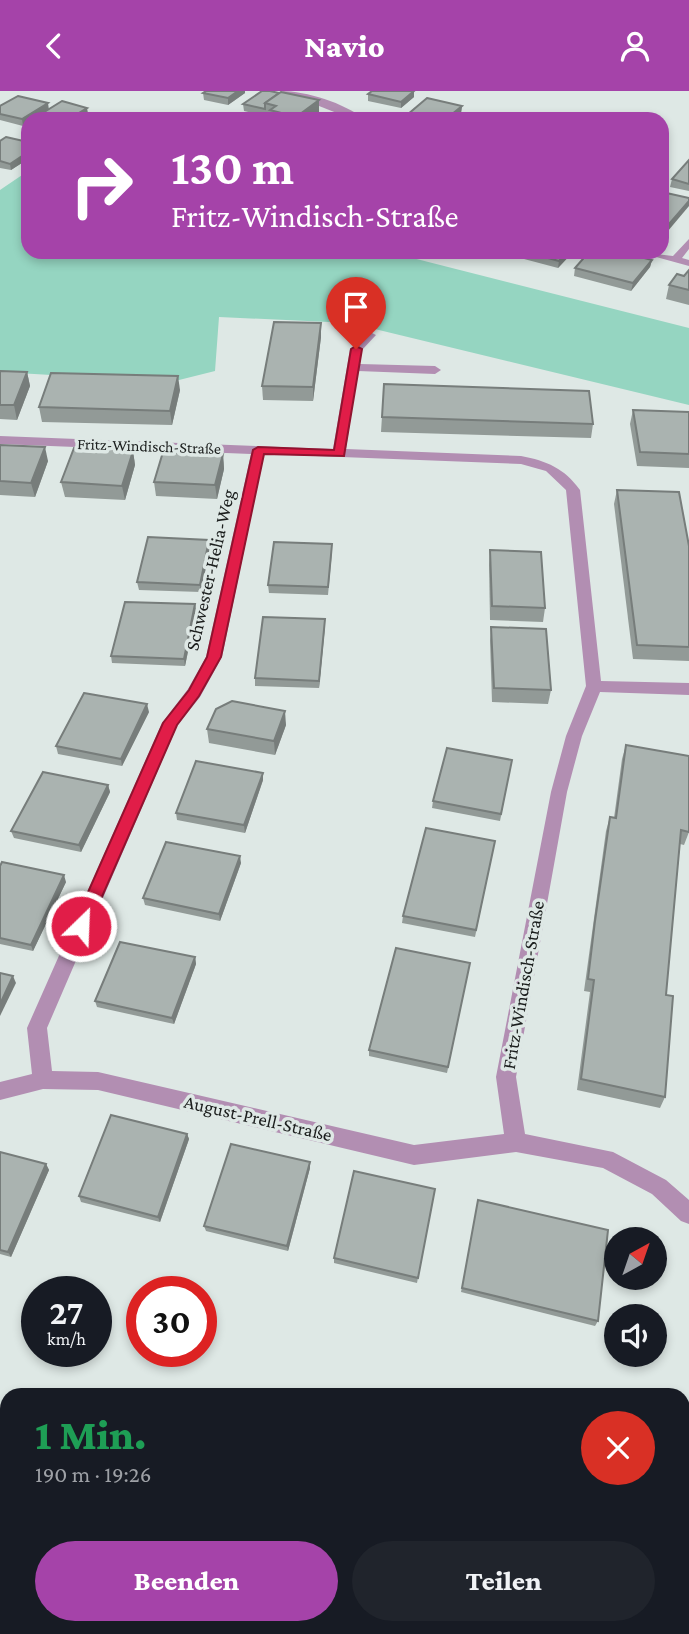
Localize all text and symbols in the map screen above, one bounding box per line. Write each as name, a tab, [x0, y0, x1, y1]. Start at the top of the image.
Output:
icon: back	[35, 27, 73, 65]
icon: person	[616, 27, 654, 65]
text: Navio	[304, 28, 385, 64]
icon: right	[56, 140, 147, 231]
text: 130 m	[171, 140, 294, 195]
text: Fritz-Windisch-Straße	[171, 198, 459, 234]
pin	[326, 277, 386, 349]
icon: arrive	[337, 288, 375, 326]
street label: Fritz-Windisch-Straße	[77, 435, 221, 457]
street label: Schwester-Helia-Weg	[181, 487, 239, 653]
position arrow	[44, 889, 118, 963]
street label: Fritz-Windisch-Straße	[498, 899, 548, 1071]
street label: August-Prell-Straße	[182, 1091, 334, 1145]
north arrow	[604, 1227, 667, 1290]
map controls	[604, 1227, 667, 1367]
speed limit sign: 30	[126, 1276, 217, 1367]
text: 27	[50, 1293, 83, 1332]
button: sound	[604, 1304, 667, 1367]
text: km/h	[47, 1329, 86, 1349]
text: 1 Min.	[35, 1411, 147, 1458]
button: close	[581, 1411, 655, 1485]
text: 190 m · 19:26	[35, 1461, 151, 1487]
button: Beenden	[35, 1541, 338, 1621]
button: Teilen	[352, 1541, 655, 1621]

